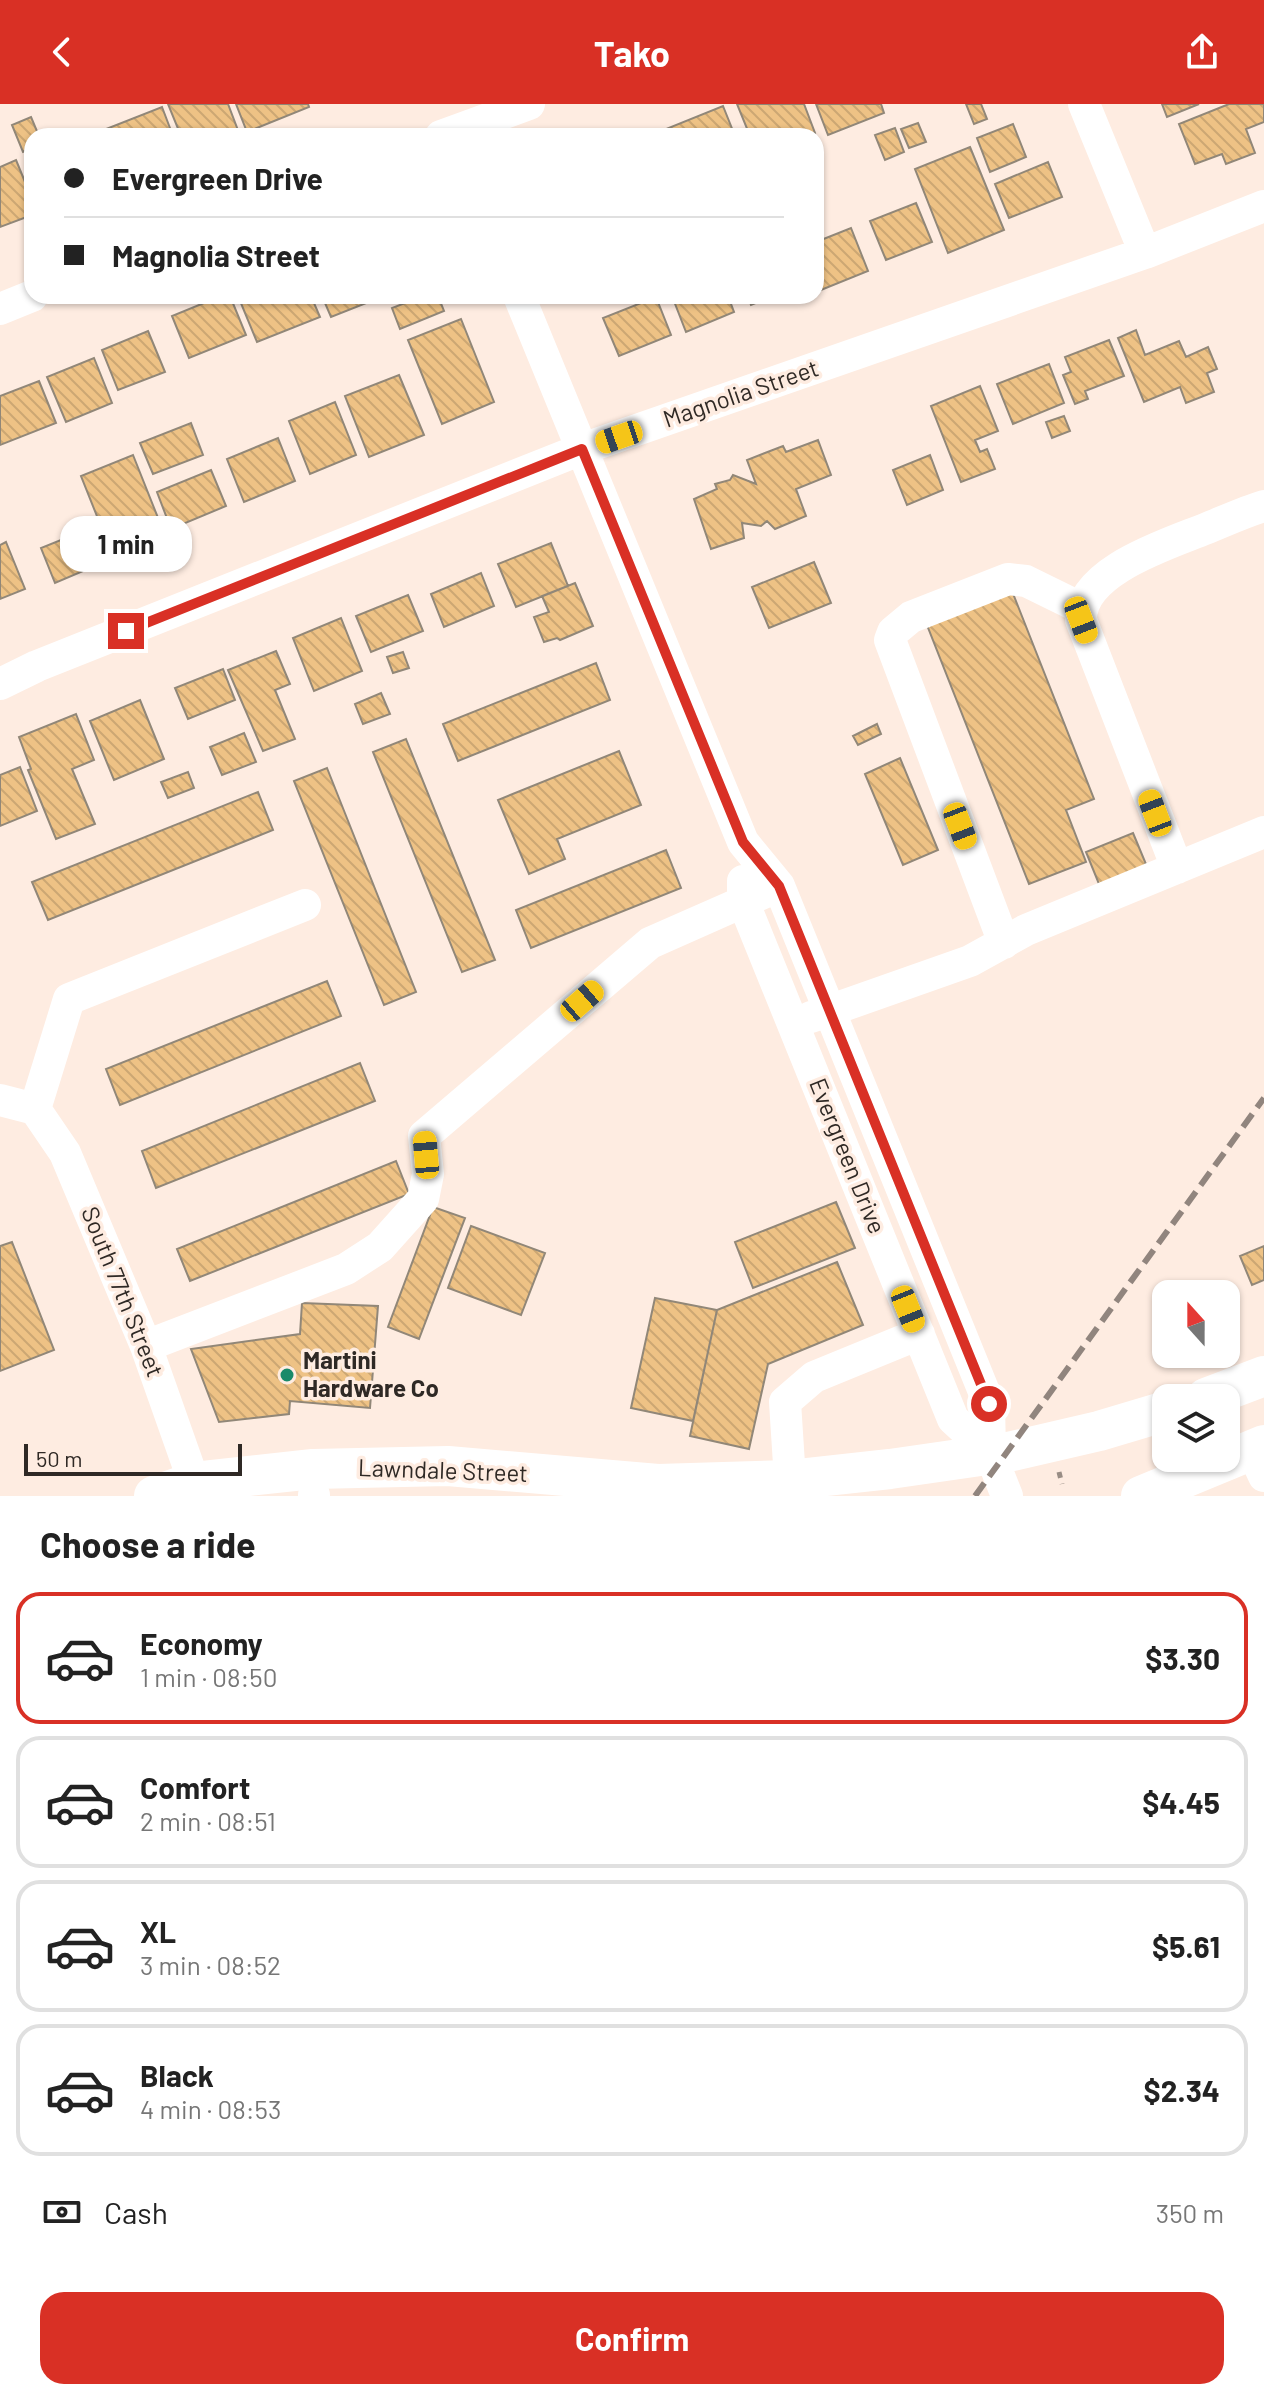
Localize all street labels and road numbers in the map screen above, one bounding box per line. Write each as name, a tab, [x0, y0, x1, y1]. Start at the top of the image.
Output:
street label: Magnolia Street	[659, 352, 822, 433]
street label: Evergreen Drive	[804, 1074, 893, 1237]
street label: South 77th Street	[76, 1202, 171, 1381]
street label: Lawndale Street	[358, 1452, 528, 1487]

